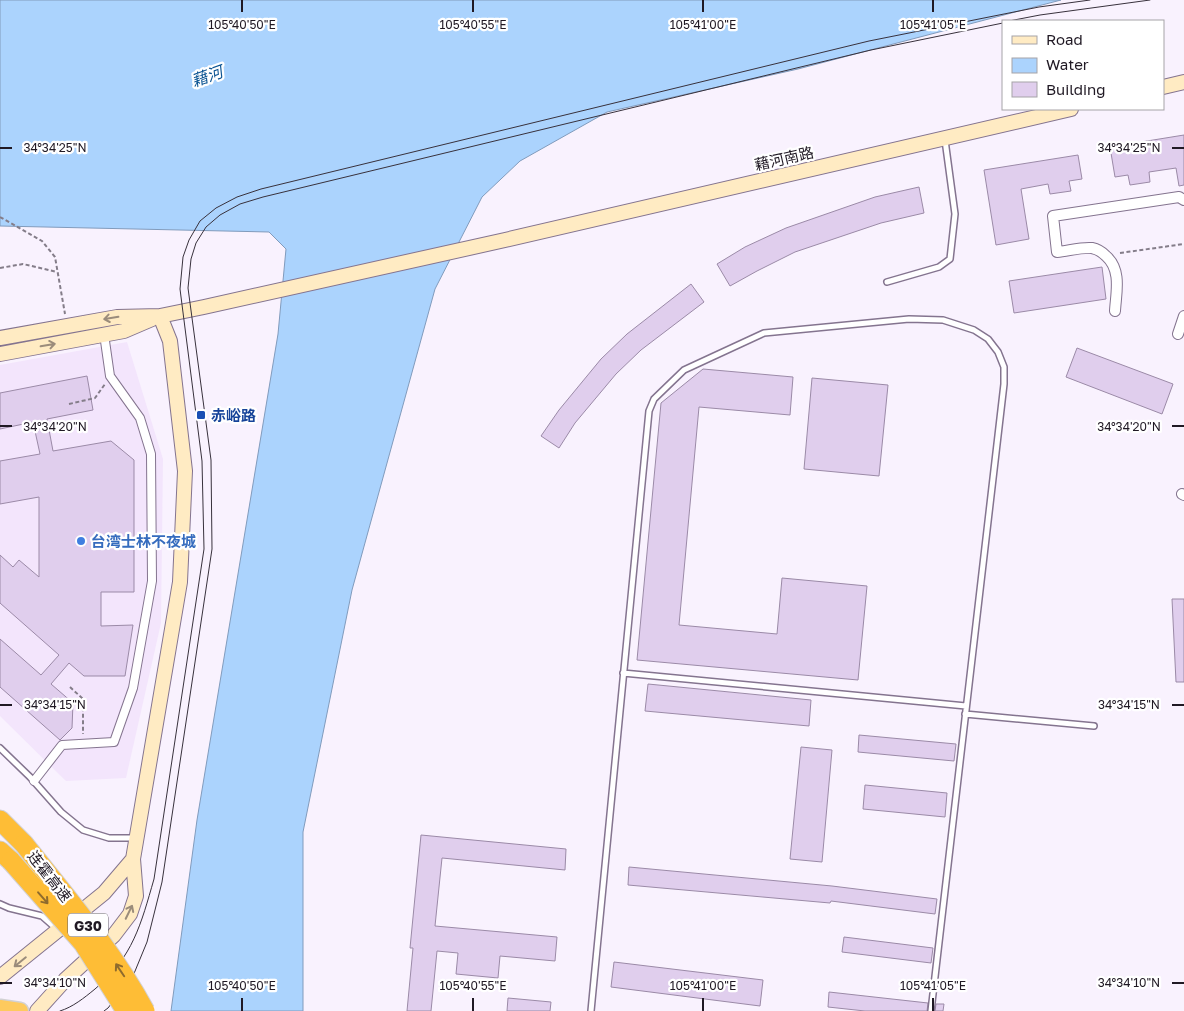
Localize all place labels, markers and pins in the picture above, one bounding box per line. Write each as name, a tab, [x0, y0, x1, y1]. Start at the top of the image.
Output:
place label: 赤峪路	[211, 406, 256, 424]
marker: 赤峪路	[195, 409, 207, 421]
place label: 台湾士林不夜城	[91, 532, 196, 550]
marker: 台湾士林不夜城	[75, 535, 87, 547]

